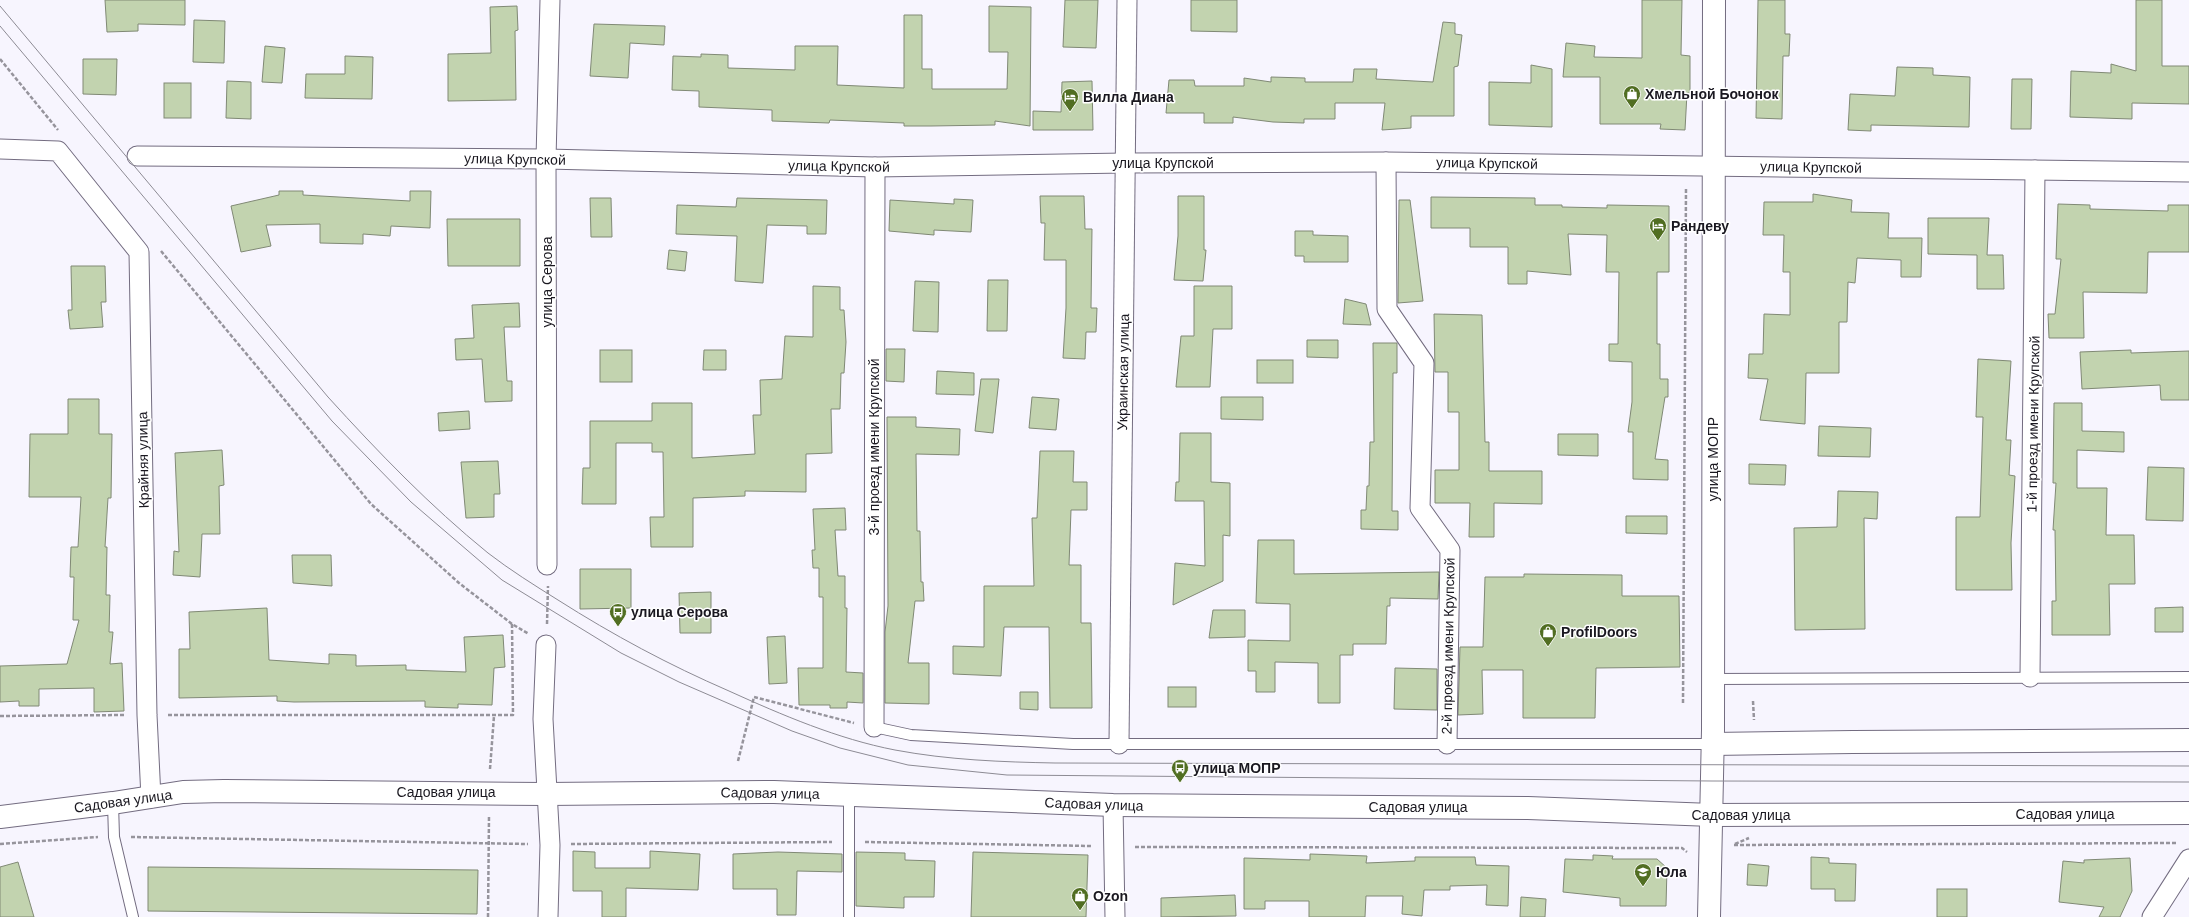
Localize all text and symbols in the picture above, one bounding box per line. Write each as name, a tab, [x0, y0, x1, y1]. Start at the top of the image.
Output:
shop icon: Хмельной Бочонок	[1622, 84, 1642, 109]
place label: Хмельной Бочонок	[1645, 86, 1779, 102]
hotel icon: Вилла Диана	[1060, 87, 1080, 112]
place label: Вилла Диана	[1083, 89, 1174, 105]
street label: улица Крупской	[464, 150, 566, 168]
street label: улица Крупской	[1436, 154, 1538, 172]
street label: улица Крупской	[1112, 155, 1214, 171]
street label: улица Крупской	[788, 157, 890, 175]
street label: улица Крупской	[1760, 158, 1862, 176]
hotel icon: Рандеву	[1648, 216, 1668, 241]
place label: Рандеву	[1671, 218, 1729, 234]
street label: улица Серова	[539, 236, 555, 327]
street label: Украинская улица	[1114, 313, 1132, 430]
street label: 1-й проезд имени Крупской	[2023, 335, 2043, 513]
street label: 3-й проезд имени Крупской	[866, 359, 882, 535]
street label: Крайняя улица	[134, 411, 152, 509]
street label: улица МОПР	[1705, 417, 1721, 501]
street label: 2-й проезд имени Крупской	[1438, 557, 1458, 735]
bus stop icon: улица Серова	[608, 602, 628, 627]
place label: улица Серова	[631, 604, 728, 620]
shop icon: ProfilDoors	[1538, 622, 1558, 647]
place label: ProfilDoors	[1561, 624, 1637, 640]
bus stop icon: улица МОПР	[1170, 758, 1190, 783]
place label: улица МОПР	[1193, 760, 1281, 776]
street label: Садовая улица	[396, 784, 496, 800]
street label: Садовая улица	[720, 784, 820, 802]
street label: Садовая улица	[73, 786, 173, 816]
street label: Садовая улица	[1044, 794, 1144, 814]
street label: Садовая улица	[1368, 799, 1468, 815]
street label: Садовая улица	[2015, 806, 2115, 822]
street label: Садовая улица	[1691, 807, 1791, 823]
school or university icon: Юла	[1633, 862, 1653, 887]
place label: Юла	[1656, 864, 1687, 880]
shop icon: Ozon	[1070, 886, 1090, 911]
place label: Ozon	[1093, 888, 1128, 904]

